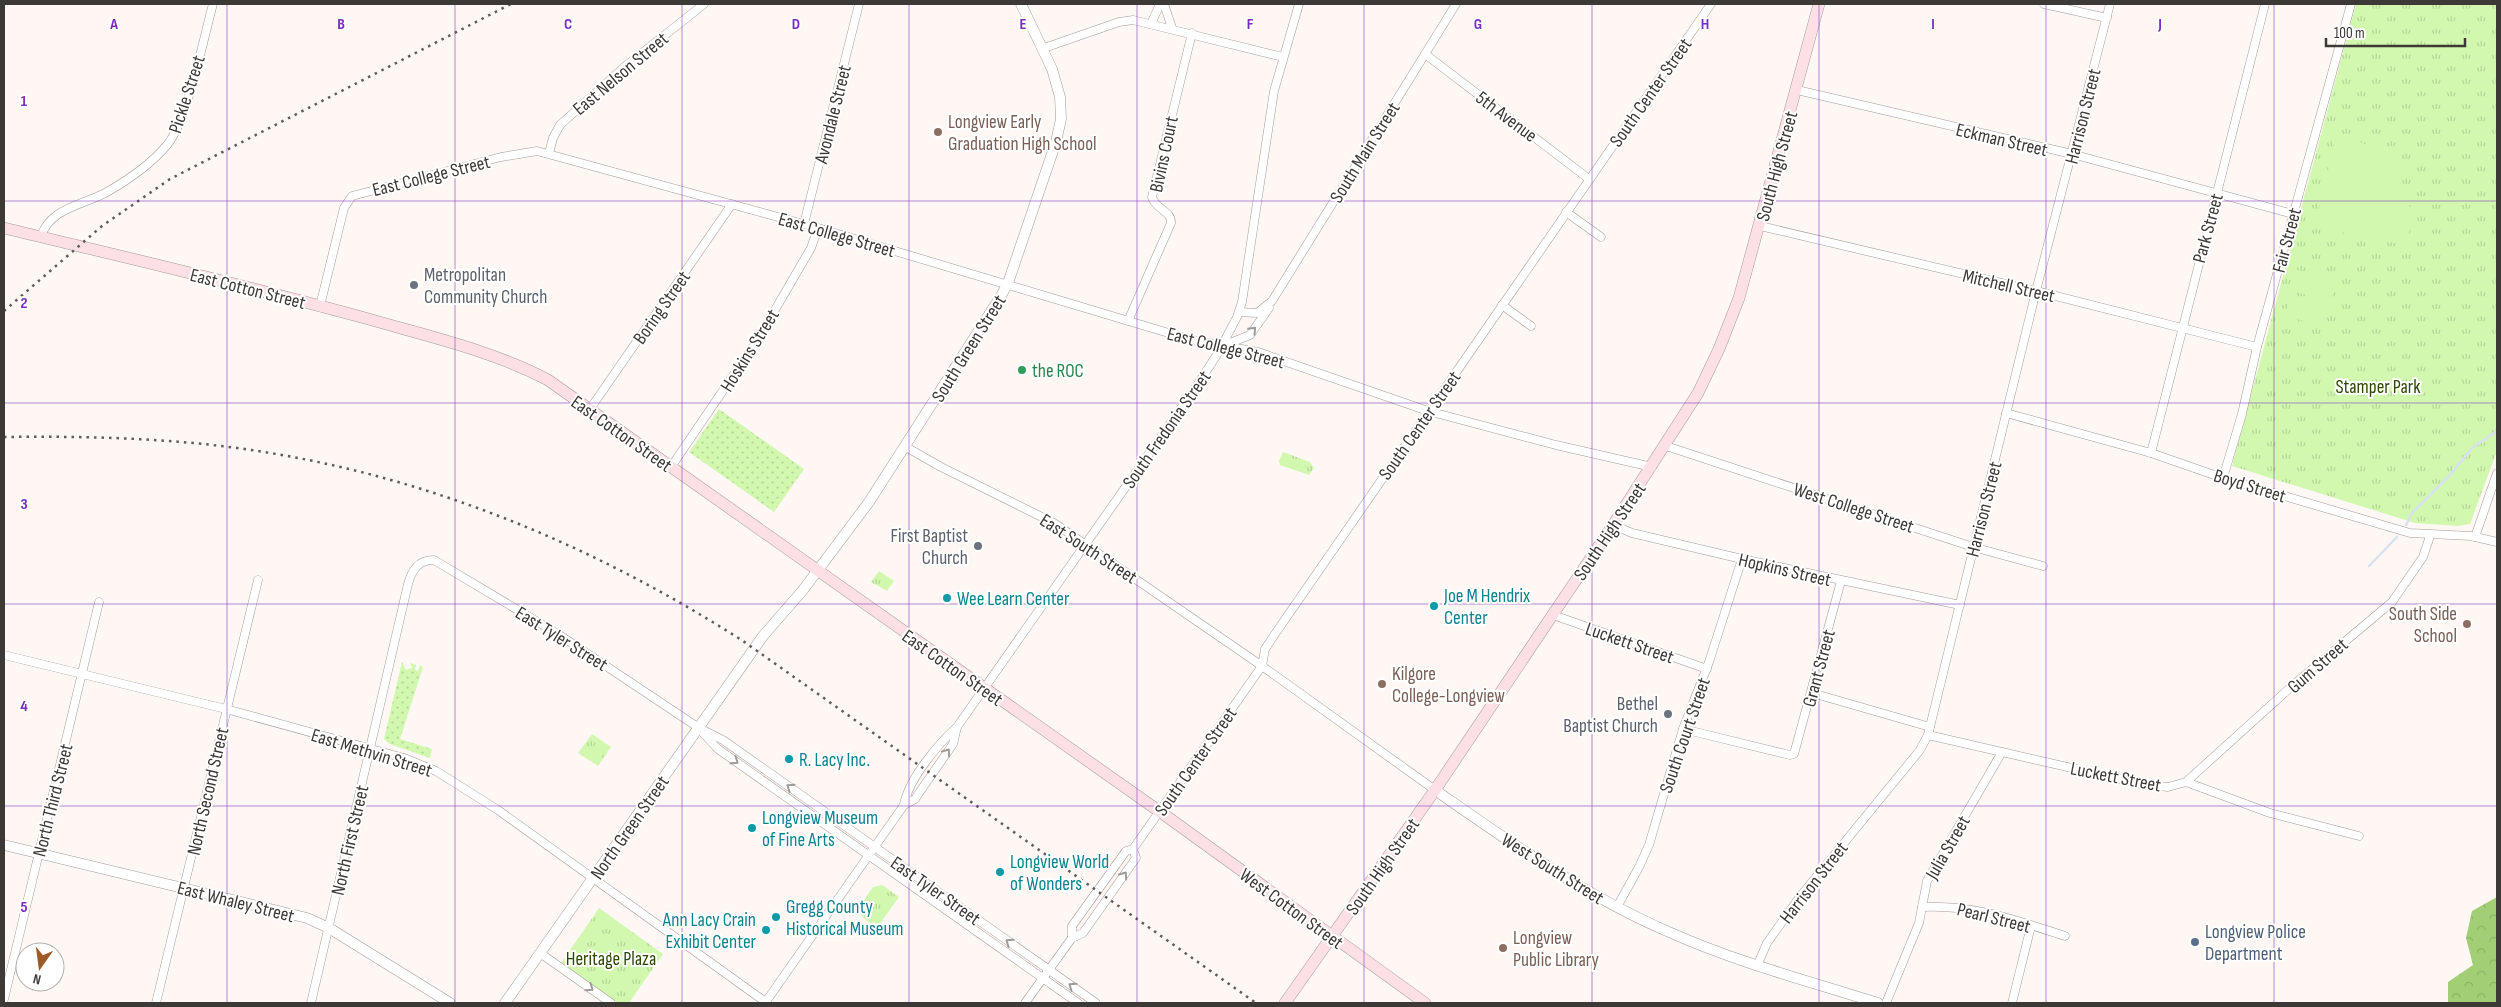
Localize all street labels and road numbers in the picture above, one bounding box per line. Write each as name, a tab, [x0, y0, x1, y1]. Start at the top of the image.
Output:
street label: East Nelson Street	[569, 28, 673, 121]
street label: South Center Street	[1605, 34, 1697, 152]
street label: Pickle Street	[164, 52, 211, 136]
street label: Avondale Street	[810, 63, 857, 167]
street label: Harrison Street	[2061, 66, 2106, 166]
street label: 5th Avenue	[1471, 87, 1541, 148]
street label: South Main Street	[1325, 98, 1405, 207]
street label: South High Street	[1752, 109, 1803, 224]
street label: Bivins Court	[1145, 114, 1184, 194]
street label: Eckman Street	[1954, 119, 2050, 162]
street label: East College Street	[370, 151, 493, 202]
street label: Park Street	[2188, 191, 2229, 266]
street label: Fair Street	[2268, 205, 2307, 275]
street label: East College Street	[776, 208, 898, 263]
street label: East Cotton Street	[188, 264, 308, 315]
street label: Mitchell Street	[1960, 265, 2057, 308]
street label: Boring Street	[629, 267, 696, 349]
street label: South Green Street	[927, 291, 1011, 407]
street label: Hoskins Street	[716, 305, 785, 396]
street label: East College Street	[1164, 323, 1287, 374]
street label: South Fredonia Street	[1118, 366, 1217, 493]
street label: South Center Street	[1374, 367, 1466, 485]
street label: East Cotton Street	[566, 391, 676, 478]
street label: Harrison Street	[1962, 459, 2007, 559]
street label: Boyd Street	[2211, 465, 2289, 508]
street label: South High Street	[1569, 478, 1651, 585]
street label: West College Street	[1790, 478, 1917, 539]
street label: East South Street	[1035, 509, 1141, 589]
street label: Hopkins Street	[1736, 549, 1833, 592]
street label: East Tyler Street	[511, 602, 612, 677]
street label: Luckett Street	[1582, 618, 1677, 669]
street label: East Cotton Street	[897, 625, 1007, 712]
street label: Grant Street	[1798, 627, 1841, 710]
street label: Gum Street	[2283, 633, 2353, 699]
street label: South Court Street	[1655, 675, 1716, 796]
street label: South Center Street	[1150, 703, 1242, 821]
street label: East Methvin Street	[308, 724, 435, 783]
street label: North Second Street	[183, 725, 234, 858]
street label: North Third Street	[28, 741, 79, 859]
street label: Luckett Street	[2068, 757, 2163, 798]
street label: North Green Street	[586, 771, 675, 884]
street label: North First Street	[327, 783, 374, 898]
street label: Julia Street	[1920, 812, 1976, 885]
street label: South High Street	[1341, 814, 1425, 920]
street label: West South Street	[1497, 829, 1608, 910]
street label: Harrison Street	[1775, 837, 1853, 928]
street label: East Tyler Street	[886, 852, 985, 931]
street label: West Cotton Street	[1235, 864, 1348, 955]
street label: East Whaley Street	[175, 877, 297, 928]
street label: Pearl Street	[1954, 898, 2033, 939]

